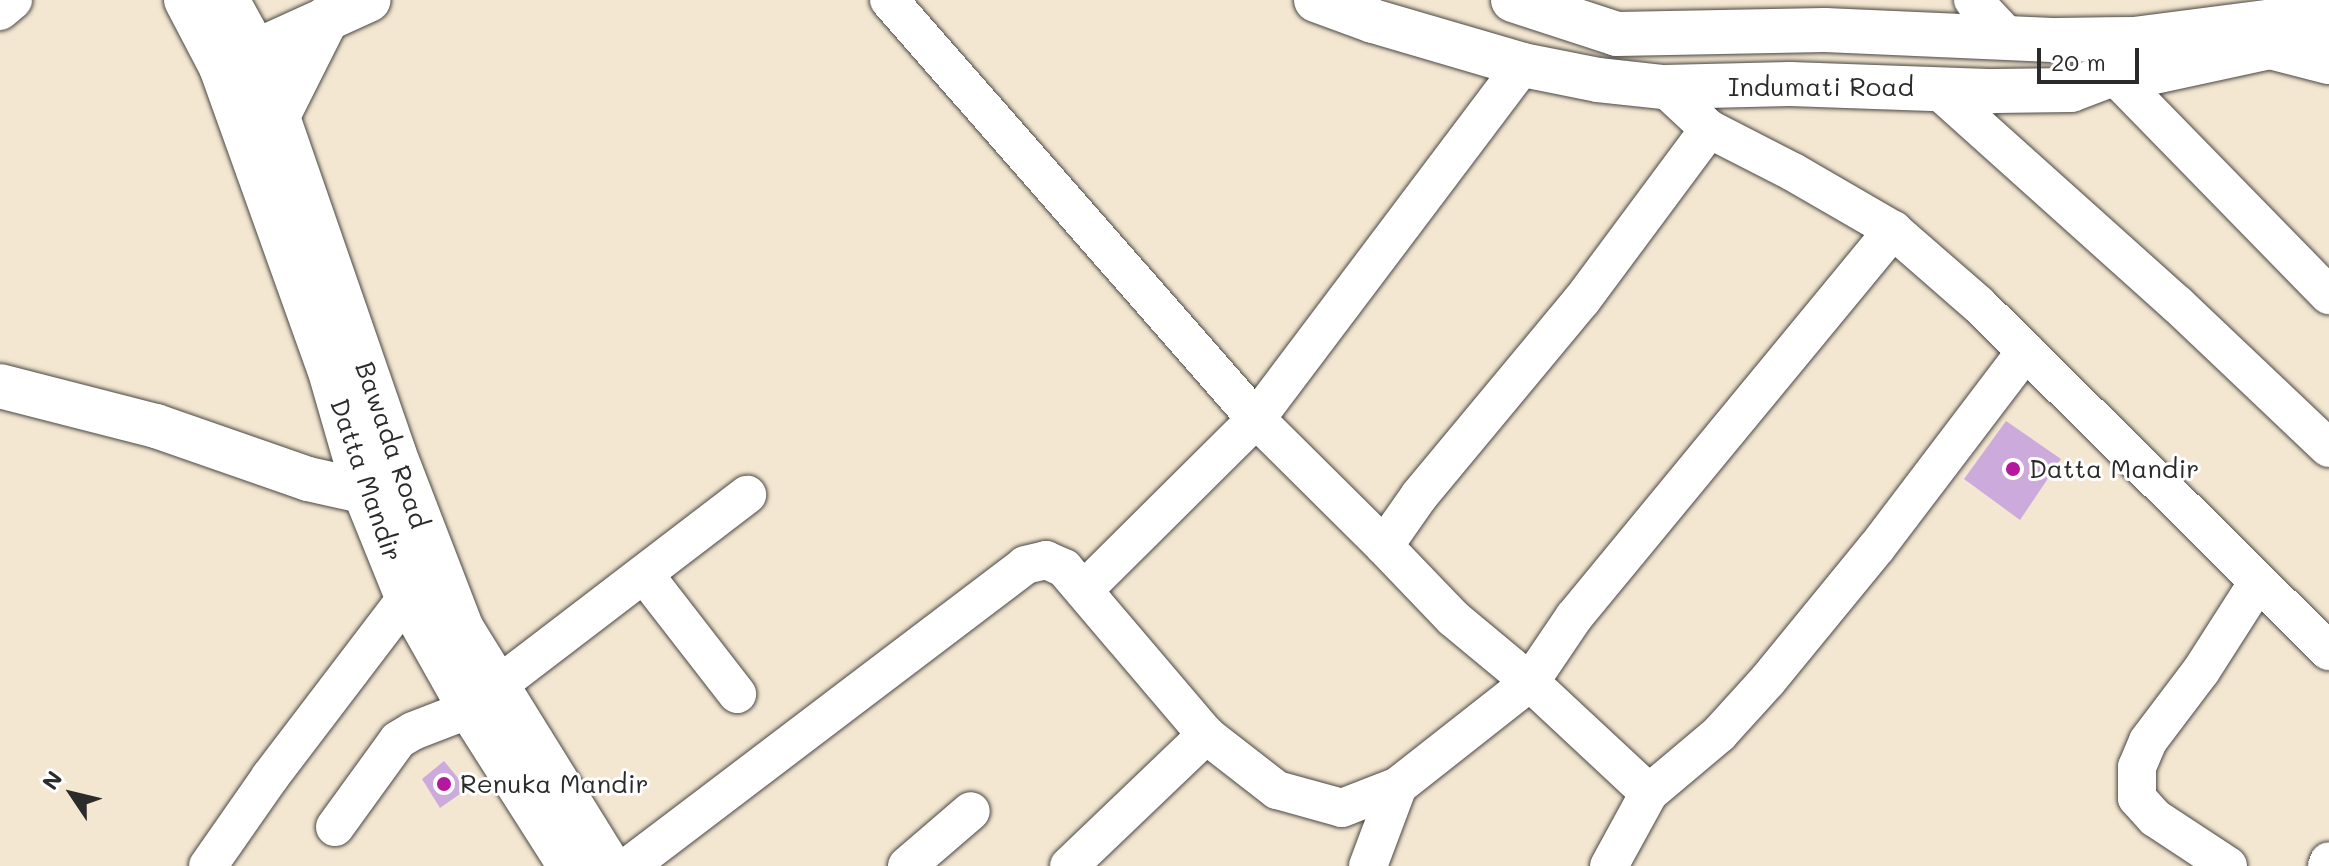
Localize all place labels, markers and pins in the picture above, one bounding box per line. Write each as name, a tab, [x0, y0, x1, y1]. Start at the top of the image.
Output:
place label: Datta Mandir	[2029, 453, 2199, 485]
marker: Datta Mandir	[2004, 460, 2022, 478]
place label: Renuka Mandir	[460, 768, 649, 800]
marker: Renuka Mandir	[435, 775, 453, 793]

